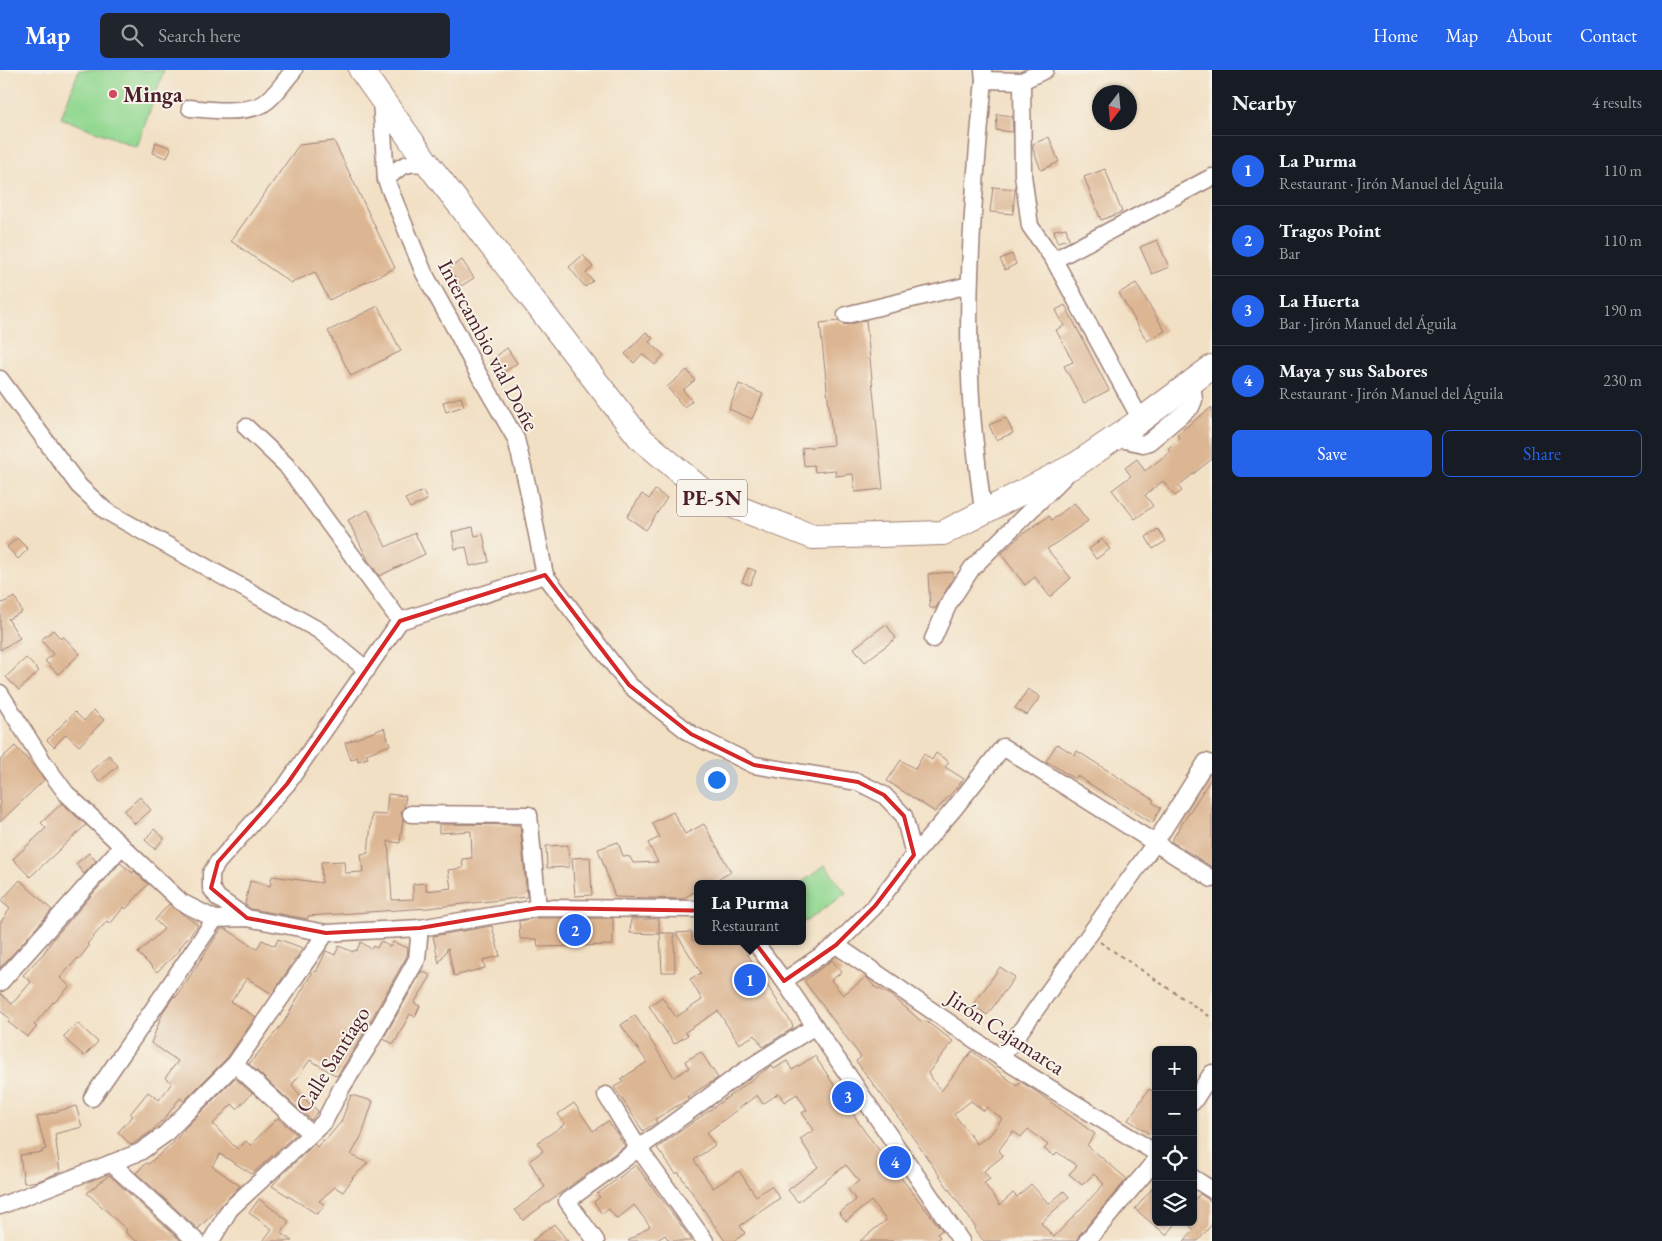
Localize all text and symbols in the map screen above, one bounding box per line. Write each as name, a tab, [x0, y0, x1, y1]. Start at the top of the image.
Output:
search box	[100, 13, 450, 58]
text: Map	[25, 20, 70, 51]
icon: search	[118, 21, 146, 49]
text: Search here	[158, 23, 241, 48]
text: Home	[1373, 24, 1418, 47]
text: Map	[1446, 24, 1478, 47]
text: About	[1506, 24, 1552, 47]
text: Contact	[1580, 24, 1637, 47]
place label: Minga	[123, 80, 183, 109]
north arrow	[1092, 85, 1137, 130]
marker: Minga	[107, 88, 119, 100]
text: Nearby	[1232, 89, 1296, 116]
text: 4 results	[1592, 92, 1642, 113]
text: La Purma	[1279, 148, 1356, 173]
text: 1	[1244, 160, 1252, 181]
text: 110 m	[1603, 160, 1642, 181]
text: Restaurant · Jirón Manuel del Águila	[1279, 173, 1503, 194]
text: Tragos Point	[1279, 218, 1381, 243]
text: 2	[1244, 230, 1252, 251]
text: 110 m	[1603, 230, 1642, 251]
text: Bar	[1279, 243, 1300, 264]
street label: Intercambio vial Doñe	[431, 255, 546, 436]
text: La Huerta	[1279, 288, 1360, 313]
text: 3	[1244, 300, 1252, 321]
text: 190 m	[1603, 300, 1642, 321]
text: Bar · Jirón Manuel del Águila	[1279, 313, 1457, 334]
text: Maya y sus Sabores	[1279, 358, 1428, 383]
text: 4	[1244, 370, 1252, 391]
text: 230 m	[1603, 370, 1642, 391]
text: Restaurant · Jirón Manuel del Águila	[1279, 383, 1503, 404]
button: Save	[1232, 430, 1432, 477]
button: Share	[1442, 430, 1642, 477]
road number: PE-5N	[677, 479, 747, 516]
your location	[704, 767, 730, 793]
popup	[694, 880, 806, 945]
text: La Purma	[711, 890, 789, 915]
pin: 2	[559, 911, 591, 949]
text: Restaurant	[711, 915, 779, 936]
pin: 1	[734, 961, 766, 999]
street label: Jirón Cajamarca	[939, 982, 1071, 1082]
street label: Calle Santiago	[288, 1001, 377, 1118]
map controls	[1152, 1046, 1197, 1226]
button: +	[1152, 1046, 1197, 1091]
pin: 3	[832, 1078, 864, 1116]
button: −	[1152, 1091, 1197, 1136]
button: locate	[1152, 1136, 1197, 1181]
pin: 4	[879, 1143, 911, 1181]
button: layers	[1152, 1181, 1197, 1226]

